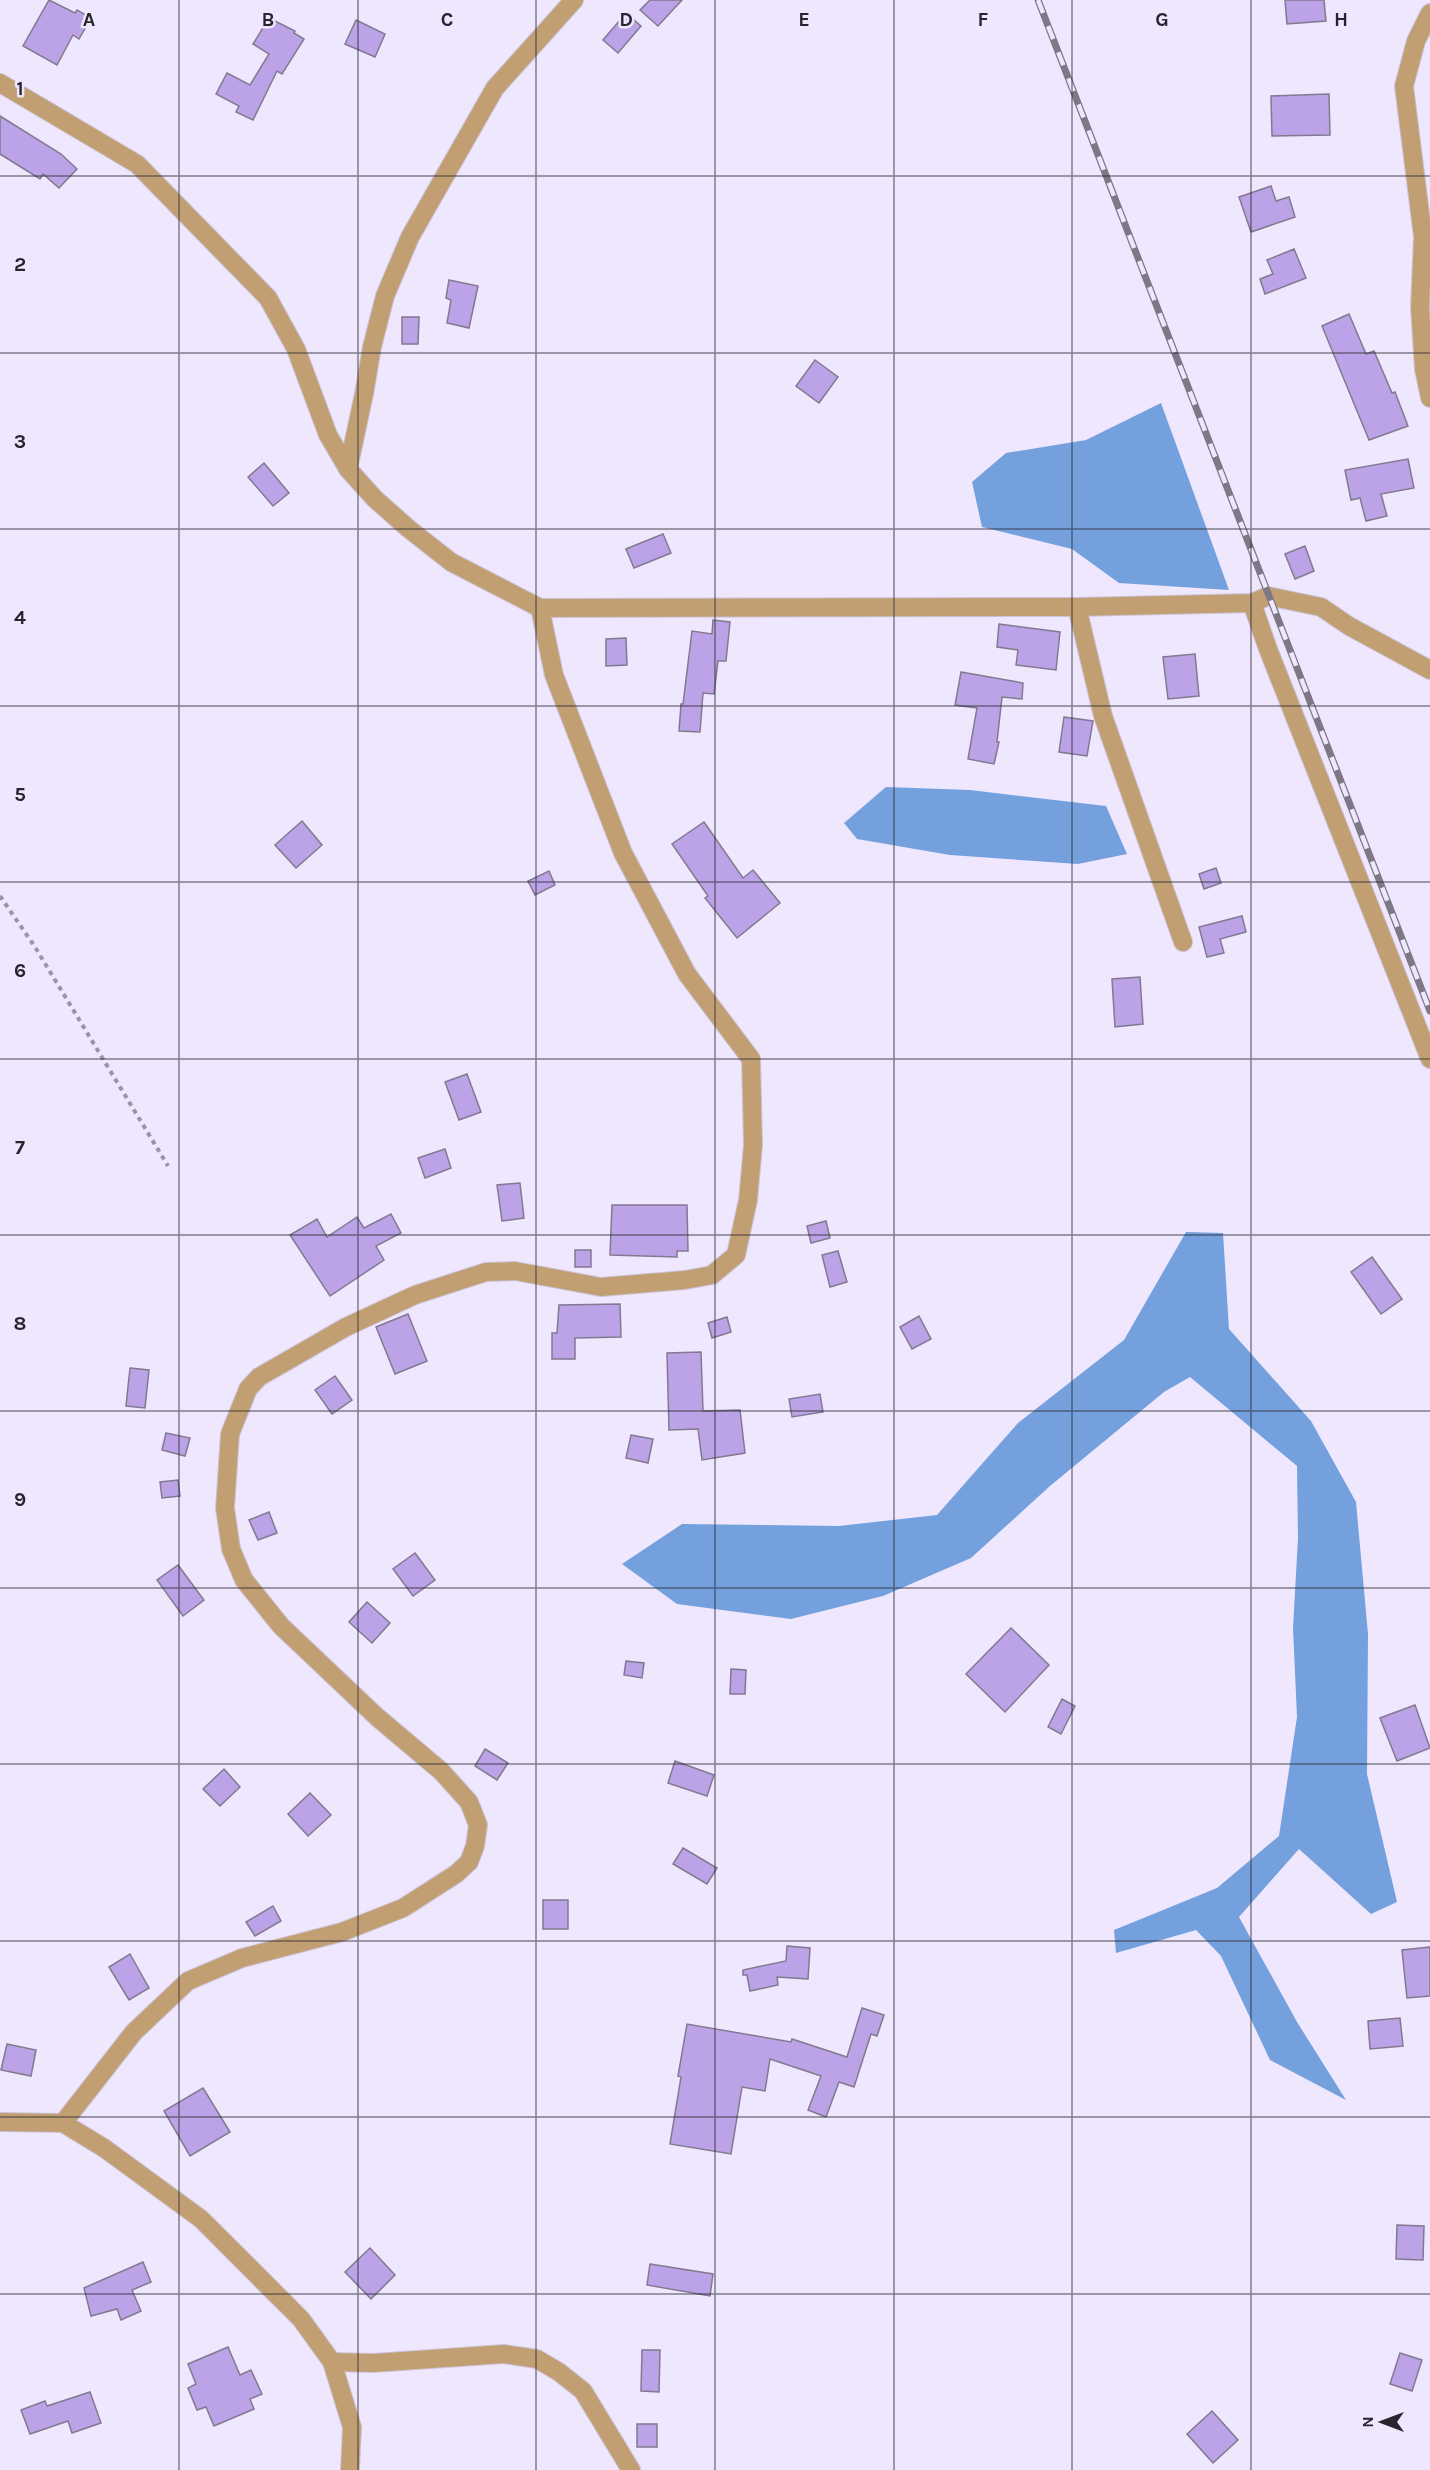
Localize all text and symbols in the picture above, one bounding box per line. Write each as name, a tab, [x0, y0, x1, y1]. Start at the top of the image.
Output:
text: A	[83, 8, 96, 31]
text: B	[262, 8, 274, 31]
text: C	[441, 8, 453, 31]
text: D	[619, 8, 633, 31]
text: E	[798, 8, 810, 31]
text: F	[978, 8, 989, 31]
text: G	[1155, 8, 1169, 31]
text: H	[1334, 8, 1348, 31]
text: 1	[16, 77, 24, 100]
text: 2	[14, 253, 26, 276]
text: 3	[14, 430, 26, 453]
text: 4	[14, 606, 26, 629]
text: 5	[14, 783, 26, 806]
text: 6	[14, 959, 26, 982]
text: 7	[15, 1136, 25, 1159]
text: 8	[14, 1312, 26, 1335]
text: 9	[14, 1488, 26, 1511]
north arrow	[1352, 2392, 1412, 2452]
text: N	[1358, 2416, 1377, 2428]

